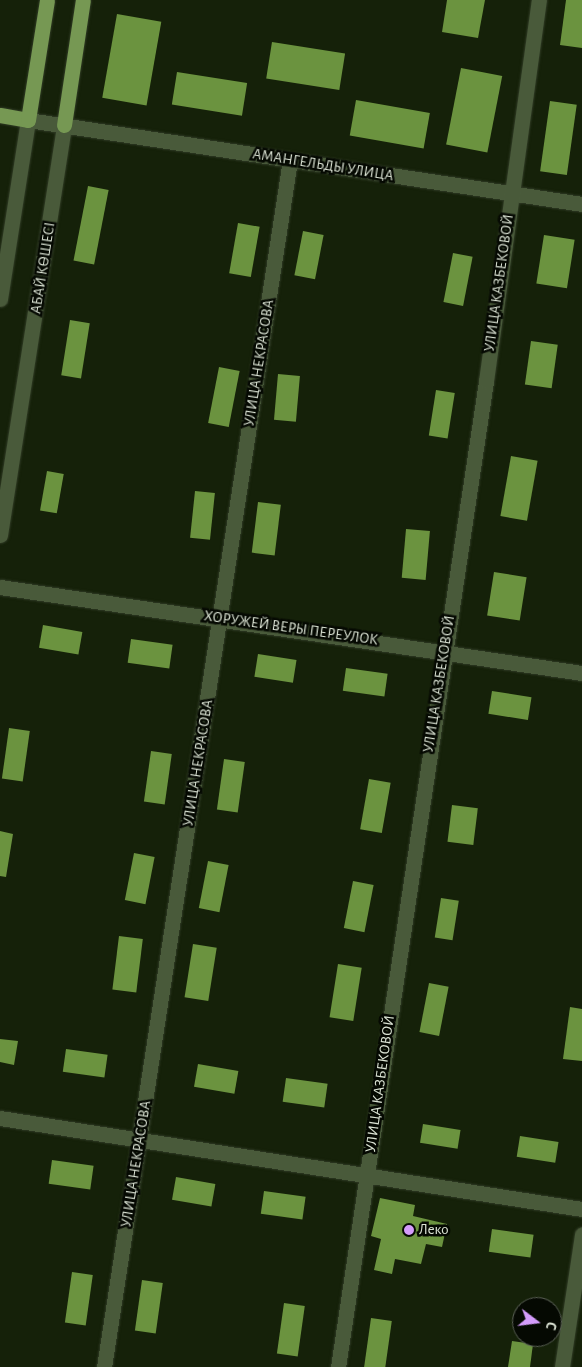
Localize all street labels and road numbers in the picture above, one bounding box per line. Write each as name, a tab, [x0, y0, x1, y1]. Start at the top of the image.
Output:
street label: АМАНГЕЛЬДЫ УЛИЦА	[251, 145, 395, 185]
street label: УЛИЦА КАЗБЕКОВОЙ	[480, 213, 518, 353]
street label: АБАЙ КӨШЕСІ	[27, 221, 59, 315]
street label: УЛИЦА НЕКРАСОВА	[240, 298, 278, 428]
street label: ХОРУЖЕЙ ВЕРЫ ПЕРЕУЛОК	[203, 607, 379, 649]
street label: УЛИЦА КАЗБЕКОВОЙ	[419, 614, 459, 754]
street label: УЛИЦА НЕКРАСОВА	[179, 698, 217, 828]
street label: УЛИЦА КАЗБЕКОВОЙ	[361, 1014, 399, 1154]
street label: УЛИЦА НЕКРАСОВА	[117, 1099, 155, 1229]

